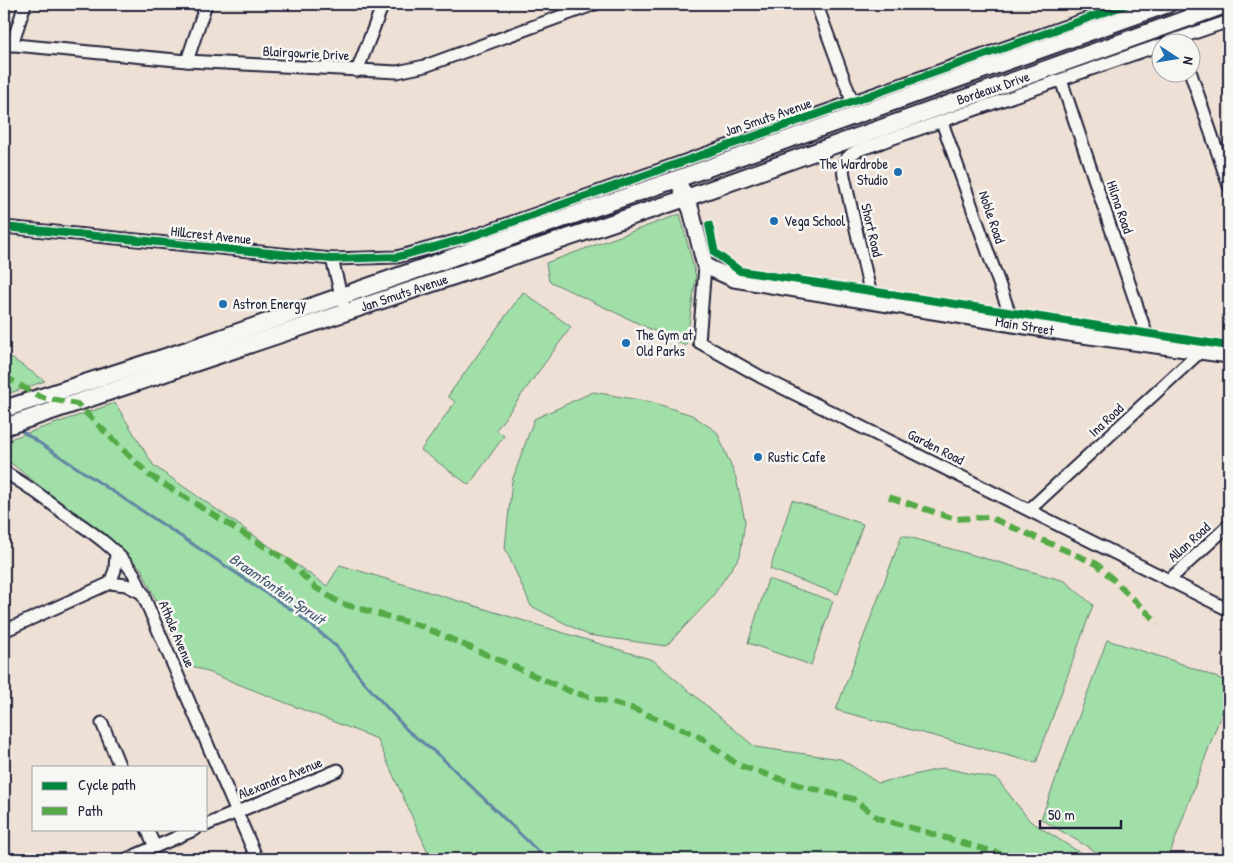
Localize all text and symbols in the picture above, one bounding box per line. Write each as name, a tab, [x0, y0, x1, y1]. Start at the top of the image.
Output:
north arrow	[1150, 32, 1200, 82]
street label: Blairgowrie Drive	[262, 41, 350, 65]
text: N	[1179, 55, 1199, 67]
street label: Bordeaux Drive	[954, 66, 1032, 109]
street label: Jan Smuts Avenue	[722, 93, 814, 140]
place label: The Wardrobe Studio	[819, 154, 888, 189]
marker: The Wardrobe Studio	[892, 166, 904, 178]
street label: Hilma Road	[1103, 178, 1139, 236]
street label: Noble Road	[975, 188, 1010, 246]
street label: Short Road	[857, 201, 888, 259]
place label: Vega School	[784, 211, 845, 231]
marker: Vega School	[768, 215, 780, 227]
street label: Hillcrest Avenue	[170, 221, 253, 248]
street label: Jan Smuts Avenue	[358, 269, 450, 316]
place label: Astron Energy	[233, 294, 306, 314]
marker: Astron Energy	[217, 298, 229, 310]
street label: Main Street	[994, 311, 1056, 340]
place label: The Gym at Old Parks	[636, 325, 693, 360]
marker: The Gym at Old Parks	[620, 337, 632, 349]
street label: Ina Road	[1084, 398, 1128, 441]
street label: Garden Road	[905, 424, 968, 469]
place label: Rustic Cafe	[768, 447, 826, 466]
marker: Rustic Cafe	[752, 451, 764, 463]
street label: Allan Road	[1163, 517, 1214, 566]
water label: Braamfontein Spruit	[225, 548, 331, 631]
street label: Athole Avenue	[155, 597, 200, 671]
street label: Alexandra Avenue	[235, 752, 325, 803]
legend	[32, 766, 208, 830]
text: Cycle path	[78, 774, 136, 795]
scale bar	[1040, 798, 1122, 830]
text: Path	[78, 800, 103, 821]
text: 50 m	[1048, 804, 1075, 825]

